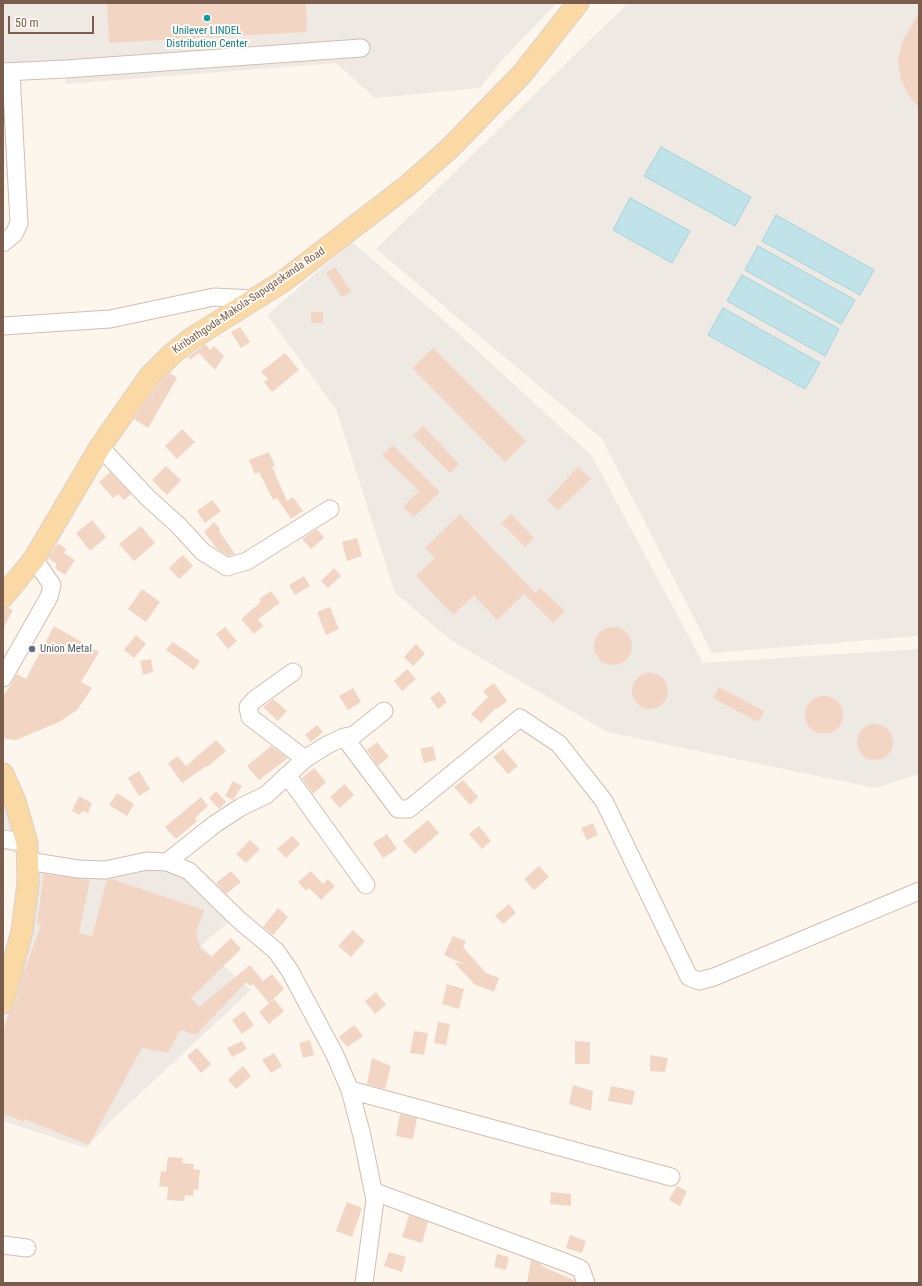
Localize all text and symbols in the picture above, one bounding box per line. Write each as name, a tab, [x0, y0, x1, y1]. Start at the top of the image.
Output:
scale bar	[10, 8, 96, 34]
marker: Unilever LINDEL Distribution Center	[202, 13, 212, 23]
text: 50 m	[15, 16, 39, 30]
place label: Unilever LINDEL Distribution Center	[166, 24, 248, 50]
street label: Kiribathgoda-Makola-Sapugaskanda Road	[170, 245, 328, 357]
place label: Union Metal	[40, 642, 92, 656]
marker: Union Metal	[27, 644, 37, 654]

